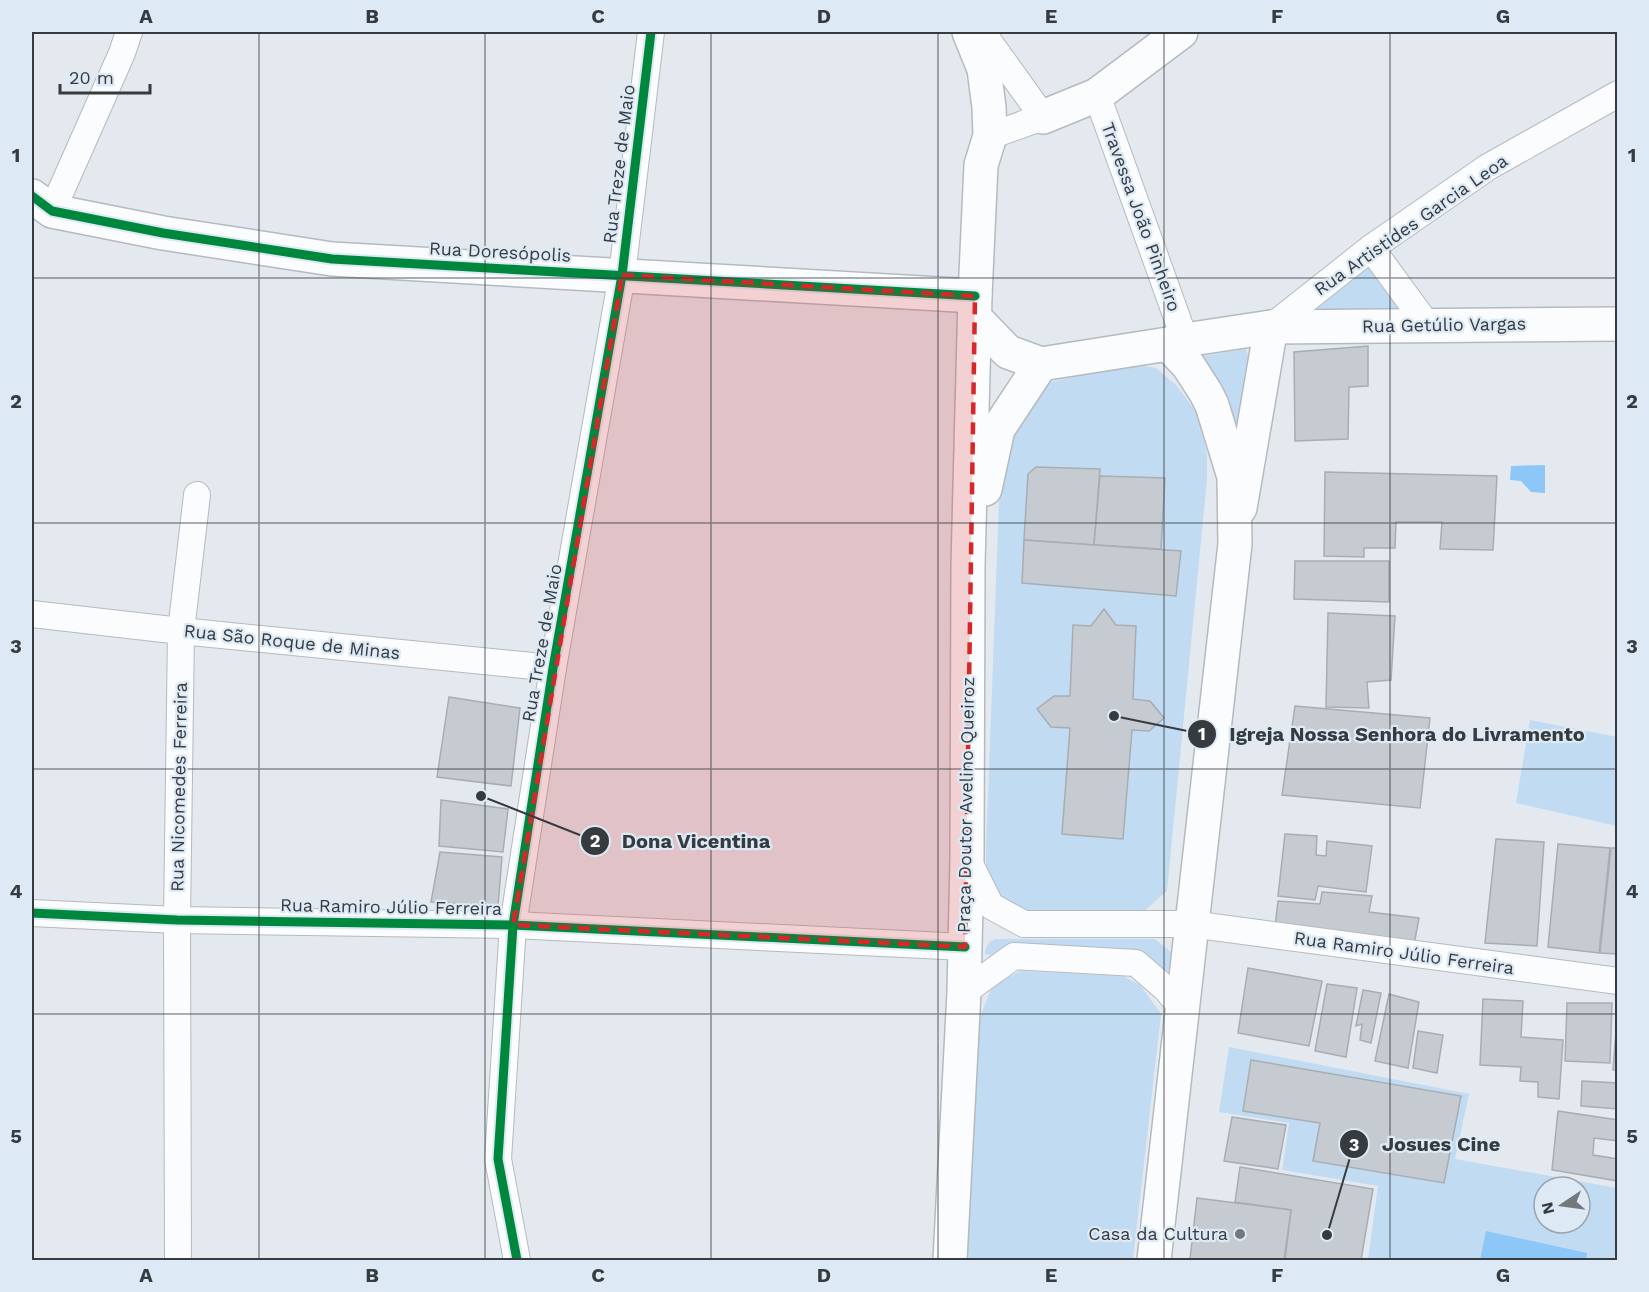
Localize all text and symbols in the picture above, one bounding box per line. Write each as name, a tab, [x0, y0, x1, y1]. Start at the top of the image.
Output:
text: A	[139, 4, 153, 28]
text: B	[365, 4, 379, 28]
text: C	[591, 4, 605, 28]
text: D	[817, 4, 831, 28]
text: E	[1045, 4, 1057, 28]
text: F	[1271, 4, 1283, 28]
text: G	[1496, 4, 1510, 28]
scale bar	[60, 57, 150, 95]
text: 20 m	[69, 67, 114, 88]
street label: Rua Treze de Maio	[598, 83, 639, 245]
street label: Travessa João Pinheiro	[1097, 119, 1186, 314]
text: 1	[12, 143, 20, 167]
text: 1	[1628, 143, 1636, 167]
street label: Rua Artistides Garcia Leoa	[1310, 150, 1511, 299]
street label: Rua Doresópolis	[428, 237, 572, 266]
street label: Rua Getúlio Vargas	[1362, 313, 1526, 336]
text: 2	[10, 389, 22, 413]
text: 2	[1626, 389, 1638, 413]
street label: Rua Treze de Maio	[517, 562, 566, 724]
street label: Rua São Roque de Minas	[183, 620, 401, 663]
text: 3	[10, 634, 22, 658]
text: 3	[1626, 634, 1638, 658]
street label: Praça Doutor Avelino Queiroz	[953, 677, 978, 933]
street label: Rua Nicomedes Ferreira	[166, 682, 191, 892]
callout: Igreja Nossa Senhora do Livramento	[1187, 715, 1597, 753]
text: Igreja Nossa Senhora do Livramento	[1229, 722, 1585, 746]
text: 1	[1198, 723, 1206, 744]
callout: Dona Vicentina	[580, 822, 783, 860]
text: Dona Vicentina	[622, 829, 771, 853]
text: 2	[590, 830, 600, 851]
text: 4	[10, 879, 23, 903]
text: 4	[1626, 879, 1639, 903]
street label: Rua Ramiro Júlio Ferreira	[280, 894, 502, 919]
street label: Rua Ramiro Júlio Ferreira	[1293, 927, 1515, 978]
text: 5	[10, 1124, 22, 1148]
text: 5	[1626, 1124, 1638, 1148]
callout: Josues Cine	[1339, 1125, 1512, 1163]
text: Josues Cine	[1382, 1132, 1500, 1156]
text: 3	[1349, 1134, 1359, 1155]
north arrow	[1532, 1175, 1592, 1235]
text: N	[1537, 1200, 1558, 1216]
place label: Casa da Cultura	[1088, 1223, 1228, 1244]
marker: Casa da Cultura	[1233, 1227, 1247, 1241]
text: A	[139, 1263, 153, 1287]
text: B	[365, 1263, 379, 1287]
text: C	[591, 1263, 605, 1287]
text: D	[817, 1263, 831, 1287]
text: E	[1045, 1263, 1057, 1287]
text: F	[1271, 1263, 1283, 1287]
text: G	[1496, 1263, 1510, 1287]

